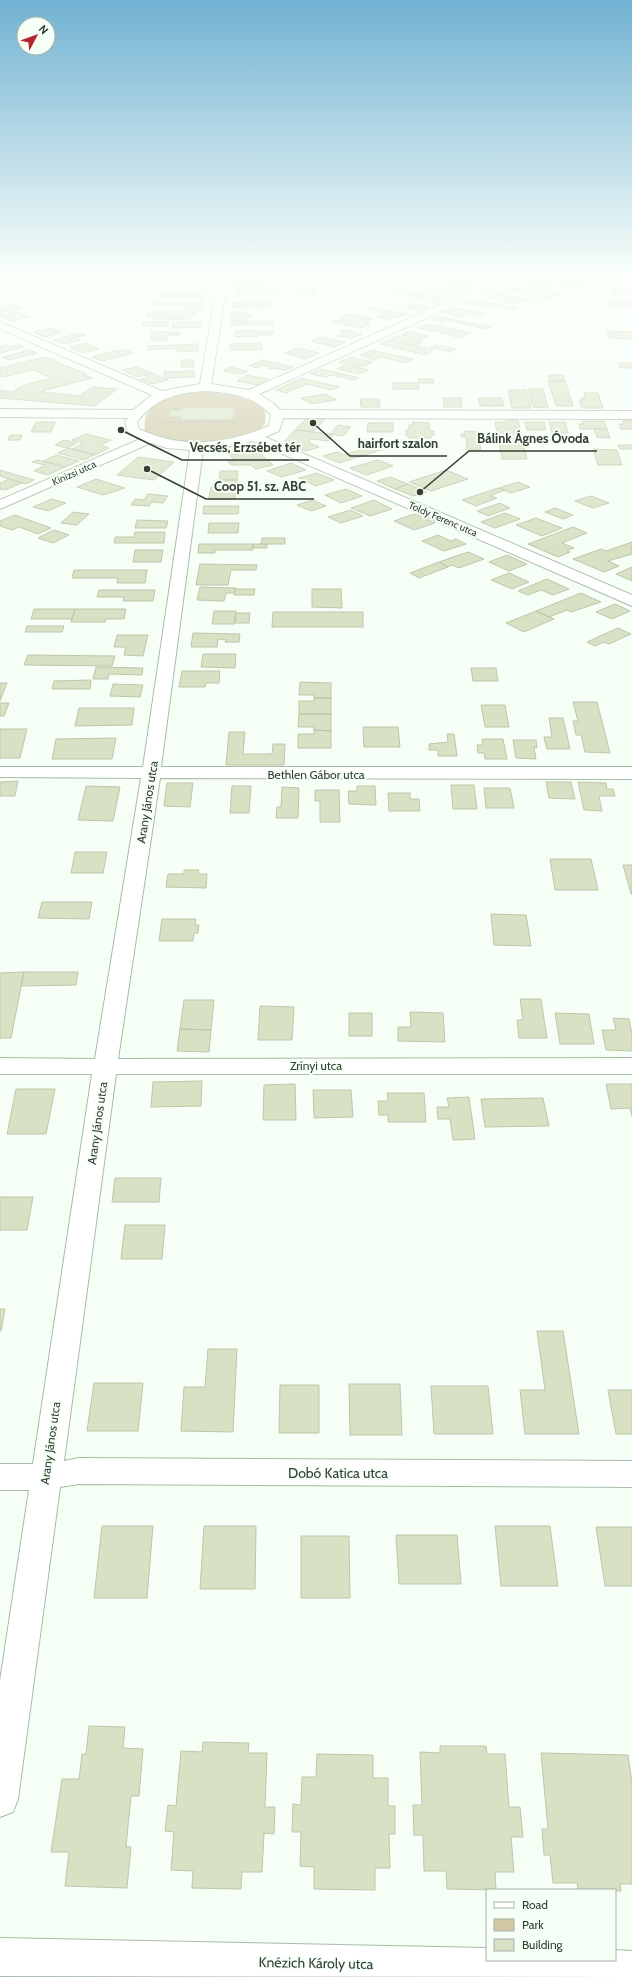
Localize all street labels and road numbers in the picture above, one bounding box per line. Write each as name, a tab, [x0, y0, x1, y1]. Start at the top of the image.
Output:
street label: Kinizsi utca	[50, 457, 98, 488]
street label: Toldy Ferenc utca	[407, 499, 480, 539]
street label: Arany János utca	[133, 759, 161, 844]
street label: Bethlen Gábor utca	[267, 767, 365, 782]
street label: Zrínyi utca	[290, 1058, 342, 1073]
street label: Arany János utca	[84, 1080, 110, 1165]
street label: Arany János utca	[37, 1400, 63, 1485]
street label: Dobó Katica utca	[288, 1464, 388, 1482]
street label: Knézich Károly utca	[259, 1953, 374, 1973]

